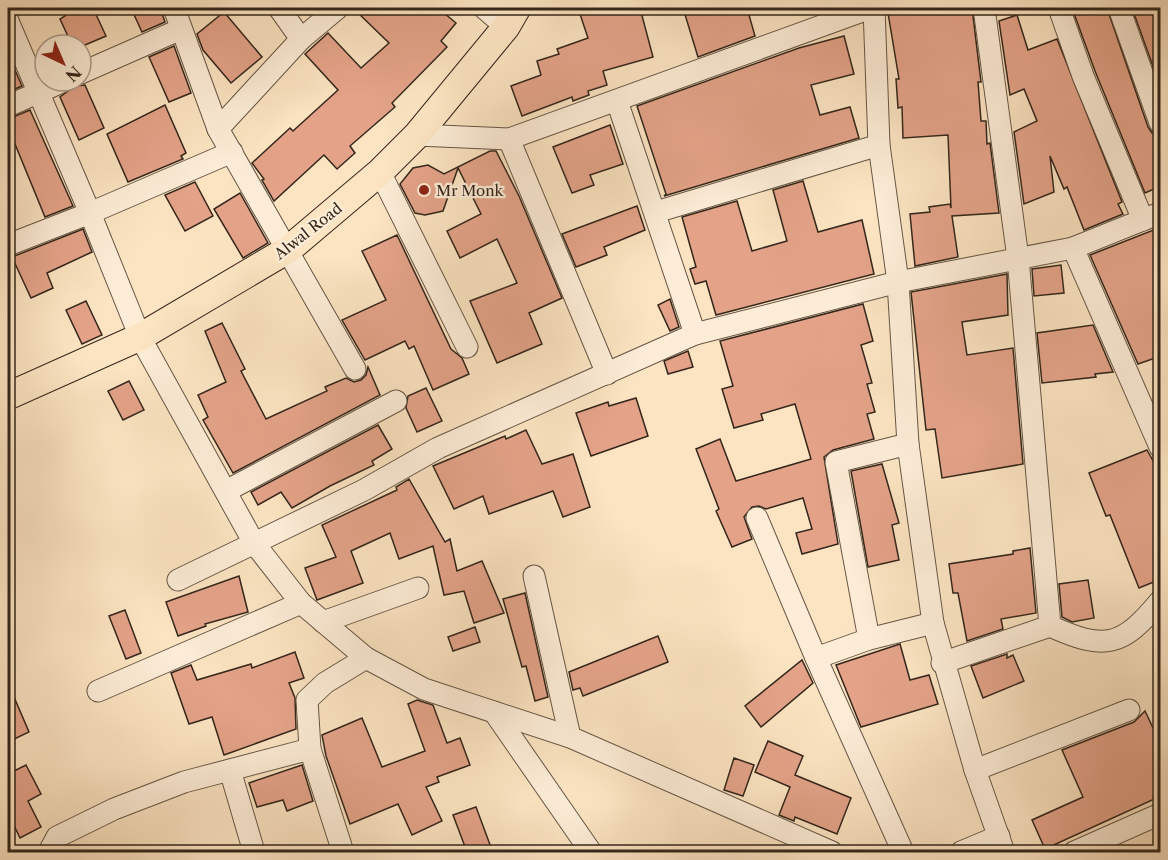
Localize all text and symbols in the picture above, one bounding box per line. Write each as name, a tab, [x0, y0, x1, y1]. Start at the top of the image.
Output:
north arrow	[33, 33, 93, 93]
text: N	[61, 62, 85, 86]
place label: Mr Monk	[436, 181, 505, 200]
marker: Mr Monk	[417, 183, 431, 197]
street label: Alwal Road	[270, 199, 346, 264]

